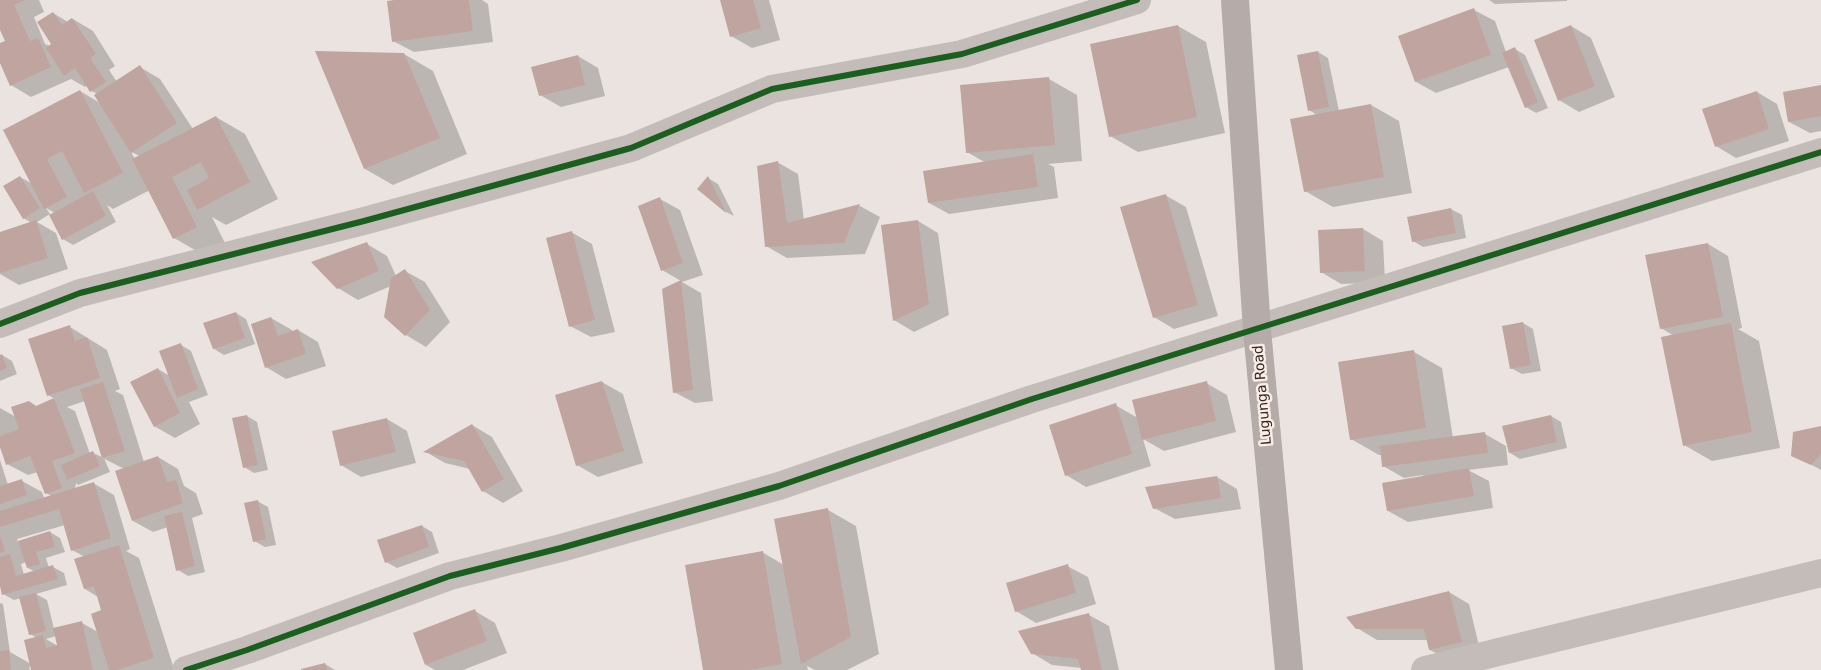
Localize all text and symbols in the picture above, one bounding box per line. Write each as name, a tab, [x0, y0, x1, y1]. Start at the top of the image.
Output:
street label: Lugunga Road	[1250, 344, 1276, 446]

